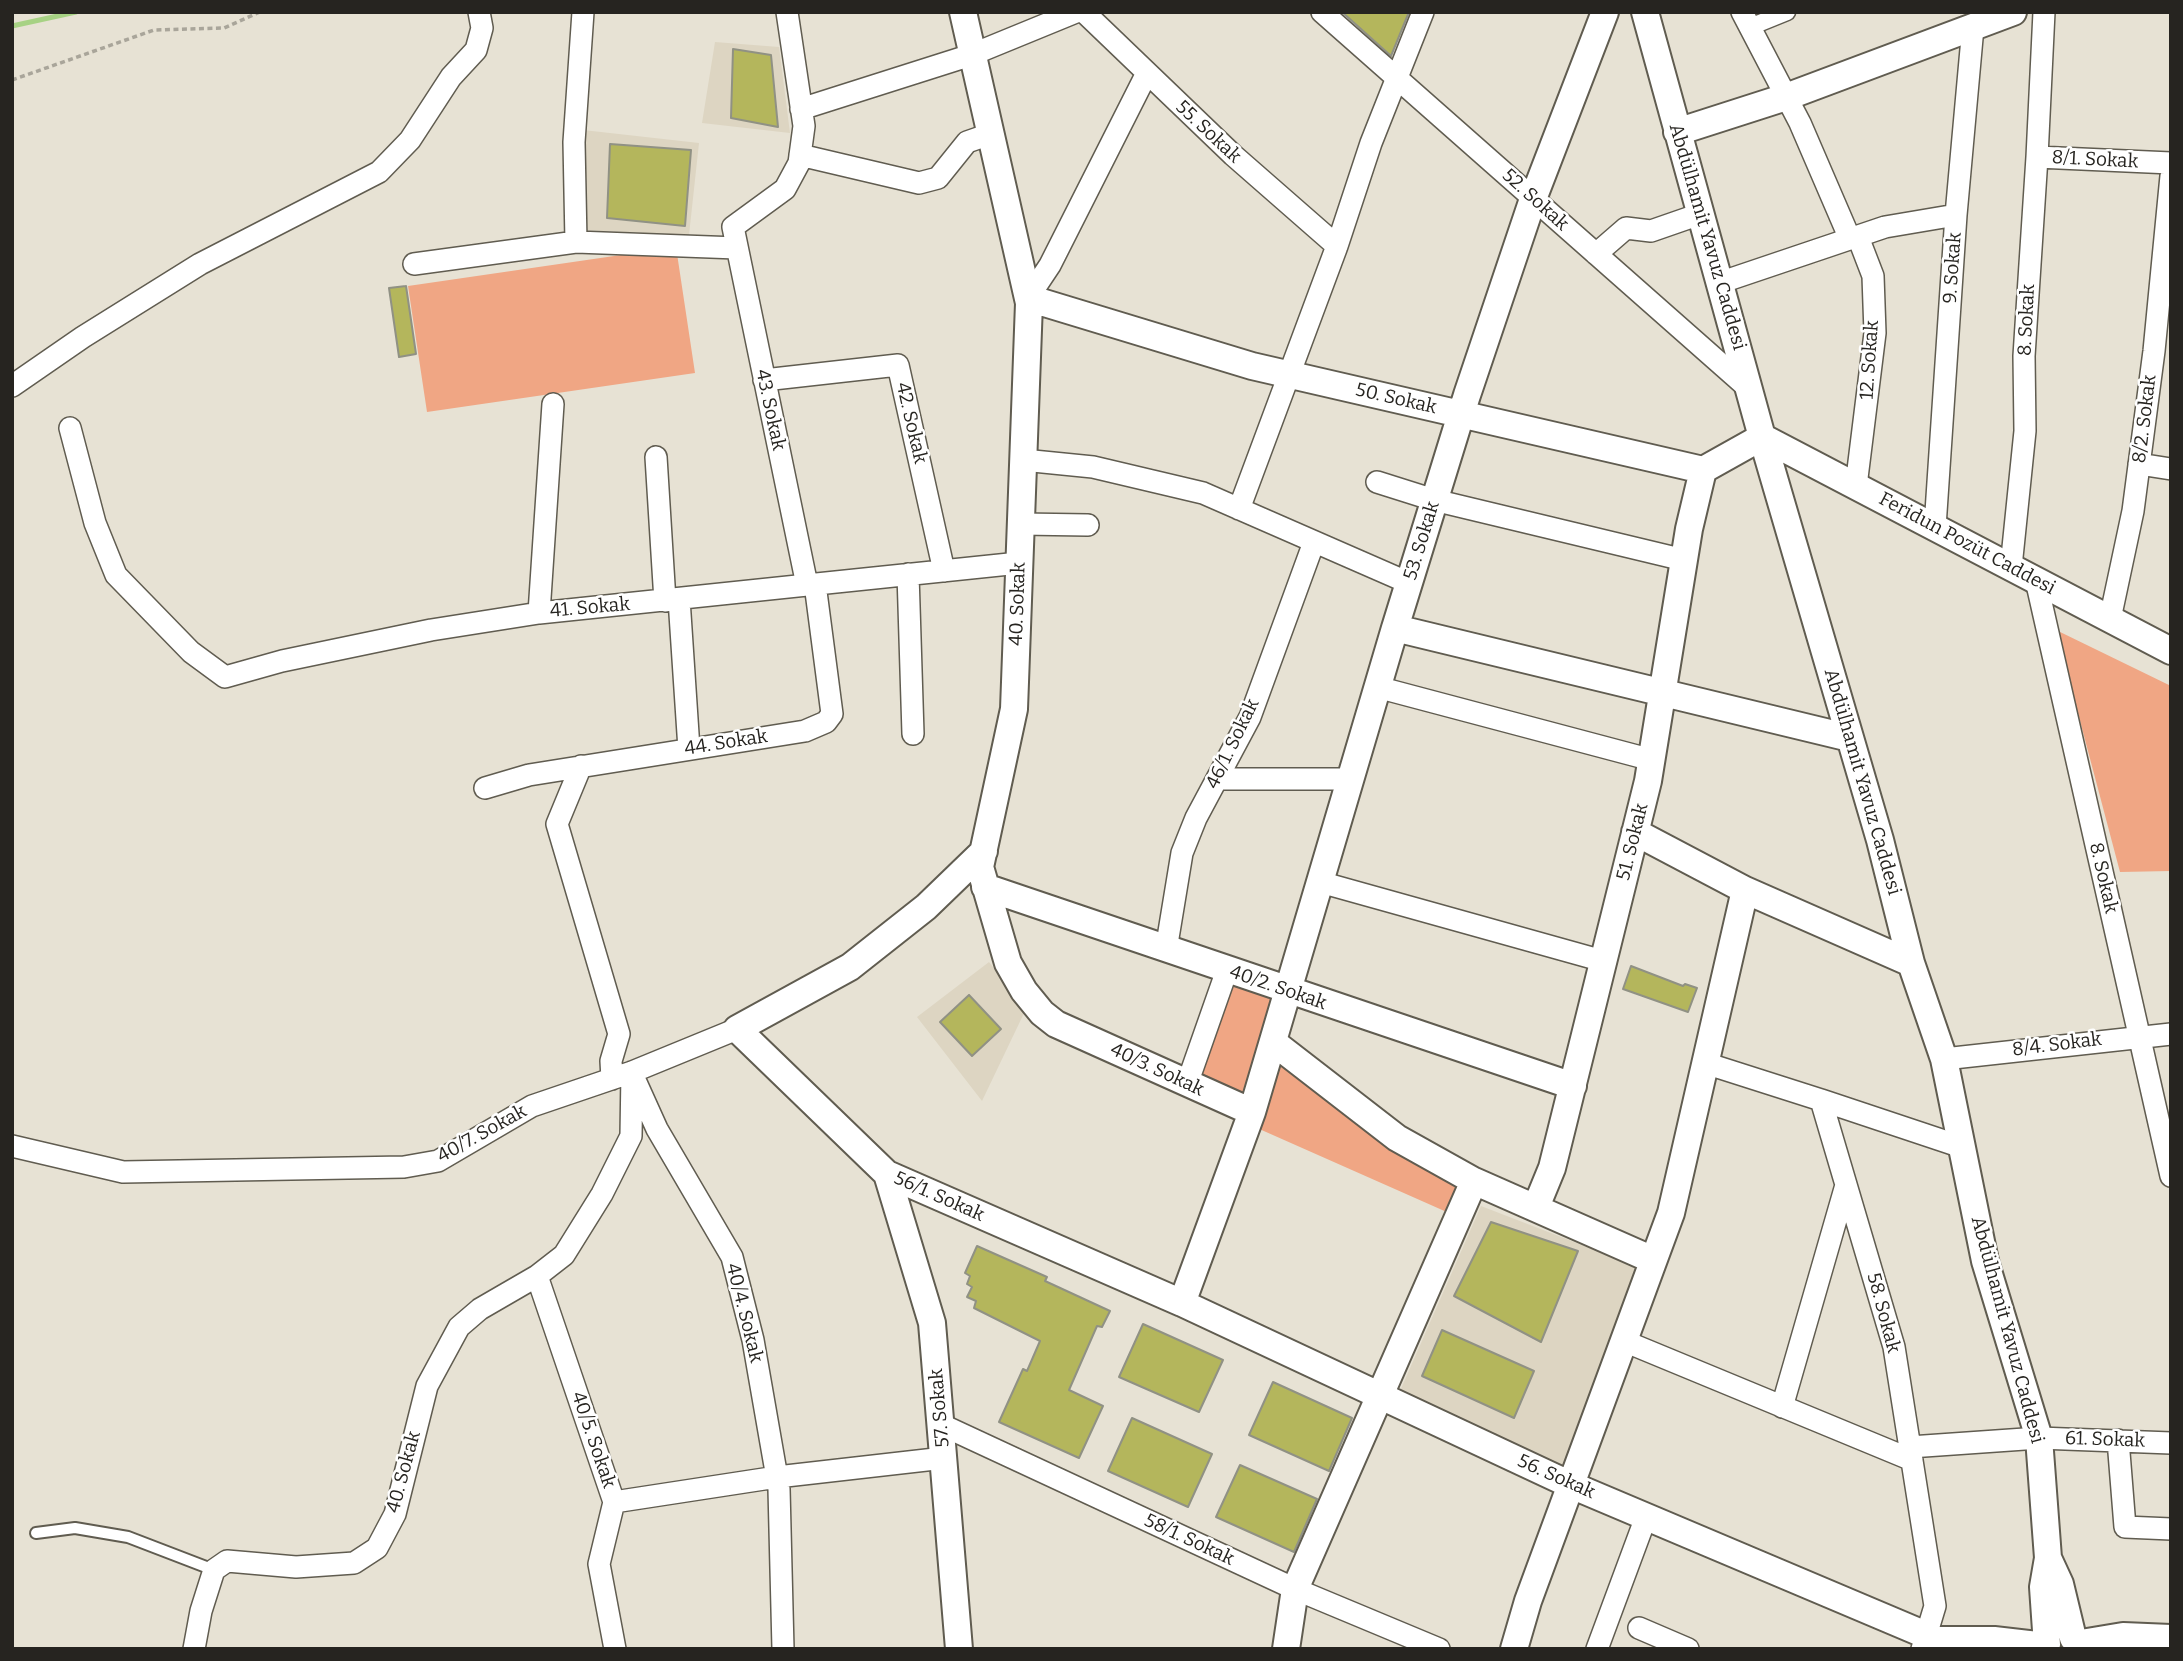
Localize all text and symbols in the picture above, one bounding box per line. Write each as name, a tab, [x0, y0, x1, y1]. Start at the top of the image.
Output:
street label: 55. Sokak	[1171, 96, 1245, 168]
street label: Abdülhamit Yavuz Caddesi	[1664, 121, 1750, 353]
street label: 8/1. Sokak	[2051, 146, 2139, 174]
street label: 52. Sokak	[1497, 164, 1573, 236]
street label: 9. Sokak	[1939, 232, 1967, 304]
street label: 8. Sokak	[2014, 284, 2040, 356]
street label: 12. Sokak	[1856, 320, 1884, 400]
street label: 43. Sokak	[750, 367, 790, 453]
street label: 8/2. Sokak	[2128, 373, 2162, 465]
street label: 50. Sokak	[1353, 379, 1439, 419]
street label: 42. Sokak	[891, 380, 931, 466]
street label: Feridun Pozüt Caddesi	[1875, 488, 2059, 600]
street label: 53. Sokak	[1399, 499, 1445, 583]
street label: 40. Sokak	[1005, 562, 1031, 646]
street label: 41. Sokak	[549, 593, 631, 623]
street label: Abdülhamit Yavuz Caddesi	[1819, 666, 1905, 898]
street label: 46/1. Sokak	[1201, 695, 1265, 793]
street label: 44. Sokak	[683, 725, 769, 761]
street label: 51. Sokak	[1612, 801, 1654, 883]
street label: 8. Sokak	[2084, 840, 2122, 916]
street label: 40/2. Sokak	[1227, 961, 1329, 1015]
street label: 8/4. Sokak	[2011, 1028, 2103, 1062]
street label: 40/3. Sokak	[1107, 1038, 1207, 1102]
street label: 40/7. Sokak	[433, 1100, 531, 1168]
street label: 56/1. Sokak	[890, 1167, 988, 1227]
street label: Abdülhamit Yavuz Caddesi	[1966, 1214, 2048, 1446]
street label: 40/4. Sokak	[721, 1261, 767, 1365]
street label: 58. Sokak	[1861, 1270, 1905, 1356]
street label: 57. Sokak	[925, 1368, 955, 1448]
street label: 40/5. Sokak	[566, 1389, 620, 1491]
street label: 61. Sokak	[2065, 1427, 2145, 1453]
street label: 40. Sokak	[382, 1429, 426, 1515]
street label: 56. Sokak	[1514, 1450, 1598, 1504]
street label: 58/1. Sokak	[1140, 1509, 1238, 1571]

